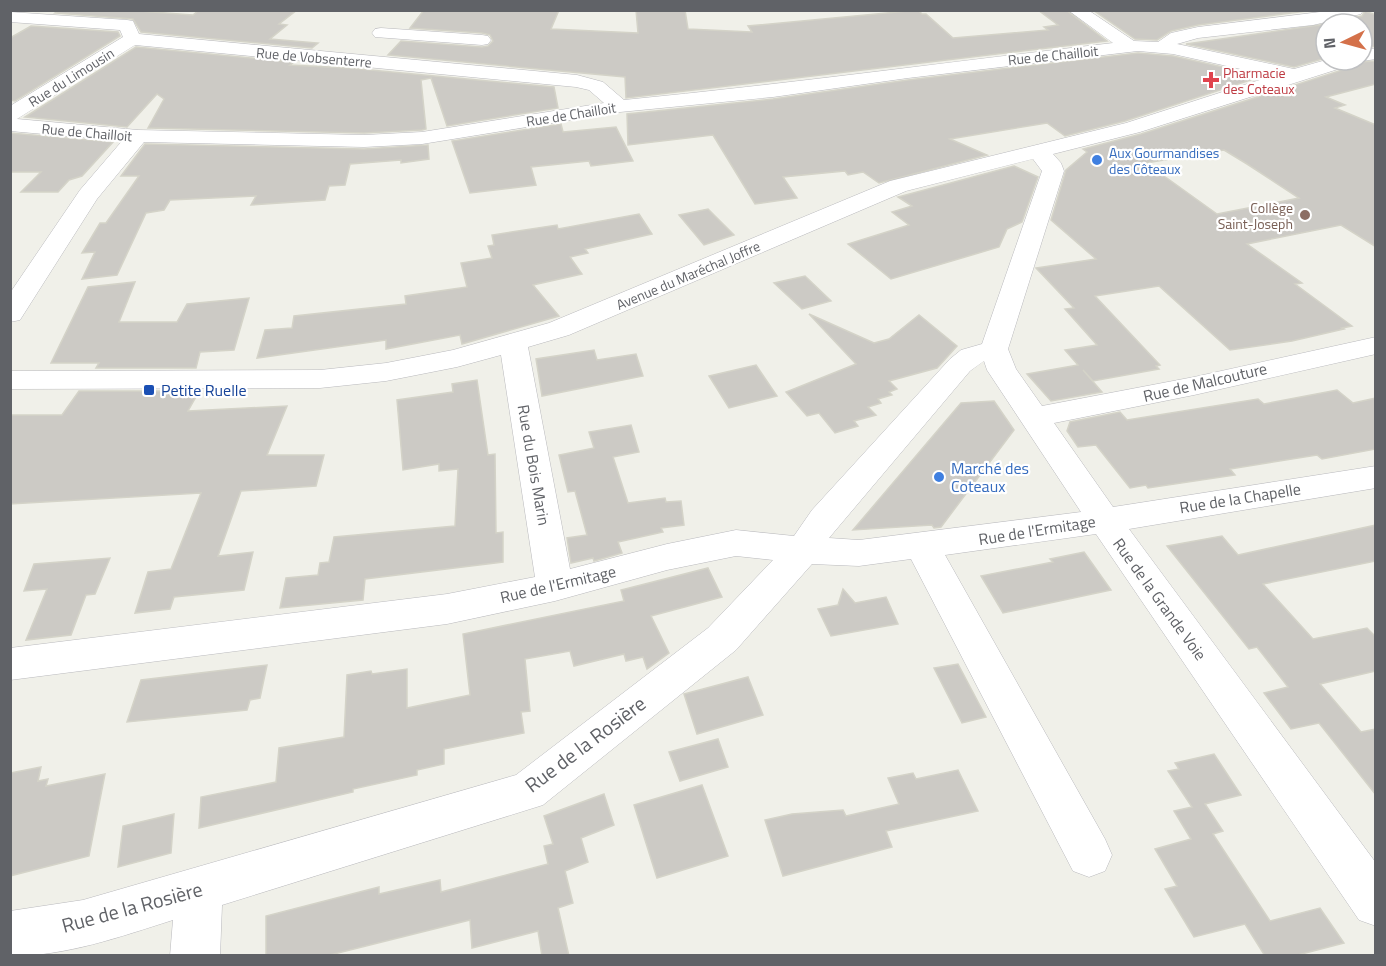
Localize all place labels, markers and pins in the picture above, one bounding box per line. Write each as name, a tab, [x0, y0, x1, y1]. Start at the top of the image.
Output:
place label: Pharmacie des Coteaux	[1223, 62, 1295, 99]
marker: Pharmacie des Coteaux	[1204, 73, 1218, 87]
place label: Aux Gourmandises des Côteaux	[1109, 142, 1219, 179]
marker: Aux Gourmandises des Côteaux	[1090, 153, 1104, 167]
place label: Collège Saint-Joseph	[1218, 197, 1293, 234]
marker: Collège Saint-Joseph	[1298, 208, 1312, 222]
place label: Petite Ruelle	[161, 378, 247, 402]
marker: Petite Ruelle	[142, 383, 156, 397]
place label: Marché des Coteaux	[951, 456, 1029, 498]
marker: Marché des Coteaux	[932, 470, 946, 484]

